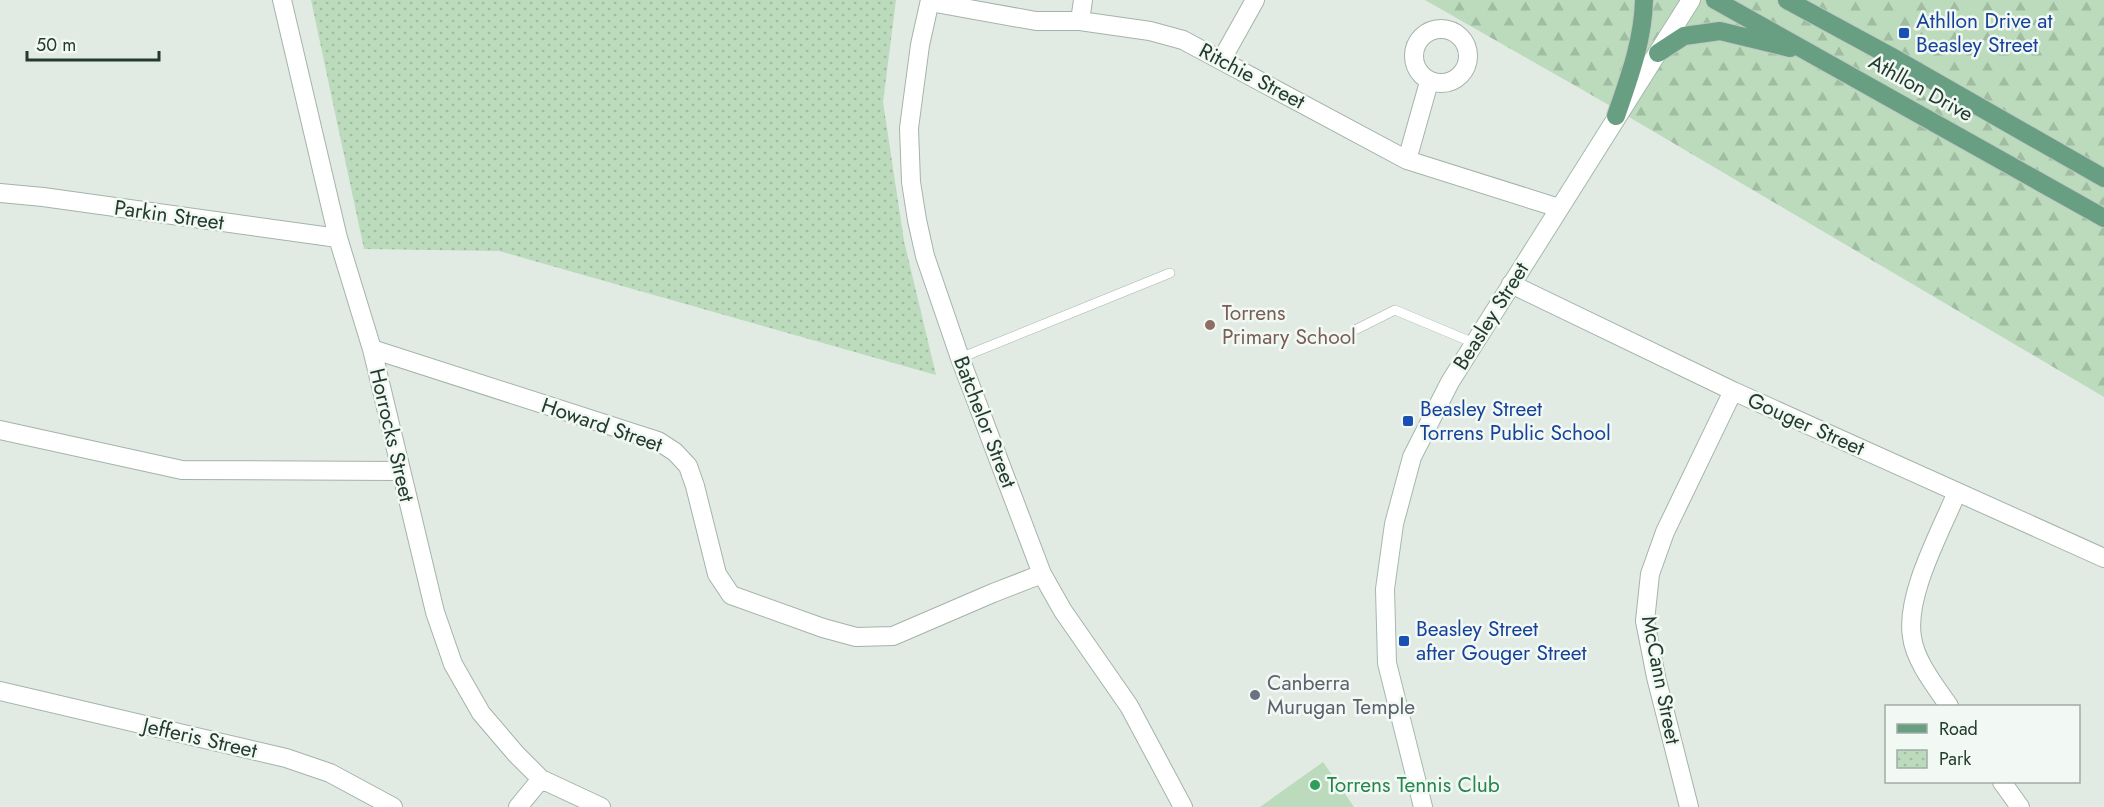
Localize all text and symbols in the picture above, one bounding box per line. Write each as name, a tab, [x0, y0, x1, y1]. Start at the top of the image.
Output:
place label: Athllon Drive at Beasley Street	[1916, 6, 2053, 60]
scale bar	[27, 24, 159, 62]
marker: Athllon Drive at Beasley Street	[1897, 26, 1911, 40]
text: 50 m	[36, 32, 76, 58]
street label: Ritchie Street	[1194, 36, 1310, 116]
street label: Athllon Drive	[1863, 47, 1979, 129]
street label: Parkin Street	[112, 192, 226, 238]
street label: Beasley Street	[1446, 256, 1536, 376]
place label: Torrens Primary School	[1222, 298, 1356, 352]
marker: Torrens Primary School	[1203, 318, 1217, 332]
street label: Batchelor Street	[946, 352, 1024, 492]
street label: Horrocks Street	[362, 365, 422, 505]
street label: Gouger Street	[1743, 385, 1869, 463]
street label: Howard Street	[537, 390, 667, 460]
place label: Beasley Street Torrens Public School	[1420, 394, 1611, 448]
marker: Beasley Street Torrens Public School	[1401, 414, 1415, 428]
street label: McCann Street	[1634, 613, 1688, 747]
place label: Beasley Street after Gouger Street	[1416, 614, 1587, 668]
marker: Beasley Street after Gouger Street	[1397, 634, 1411, 648]
place label: Canberra Murugan Temple	[1267, 668, 1415, 722]
marker: Canberra Murugan Temple	[1248, 688, 1262, 702]
legend	[1885, 705, 2080, 783]
street label: Jefferis Street	[137, 710, 260, 766]
text: Road	[1939, 716, 1978, 742]
text: Park	[1939, 746, 1971, 772]
place label: Torrens Tennis Club	[1327, 770, 1500, 800]
marker: Torrens Tennis Club	[1308, 778, 1322, 792]

